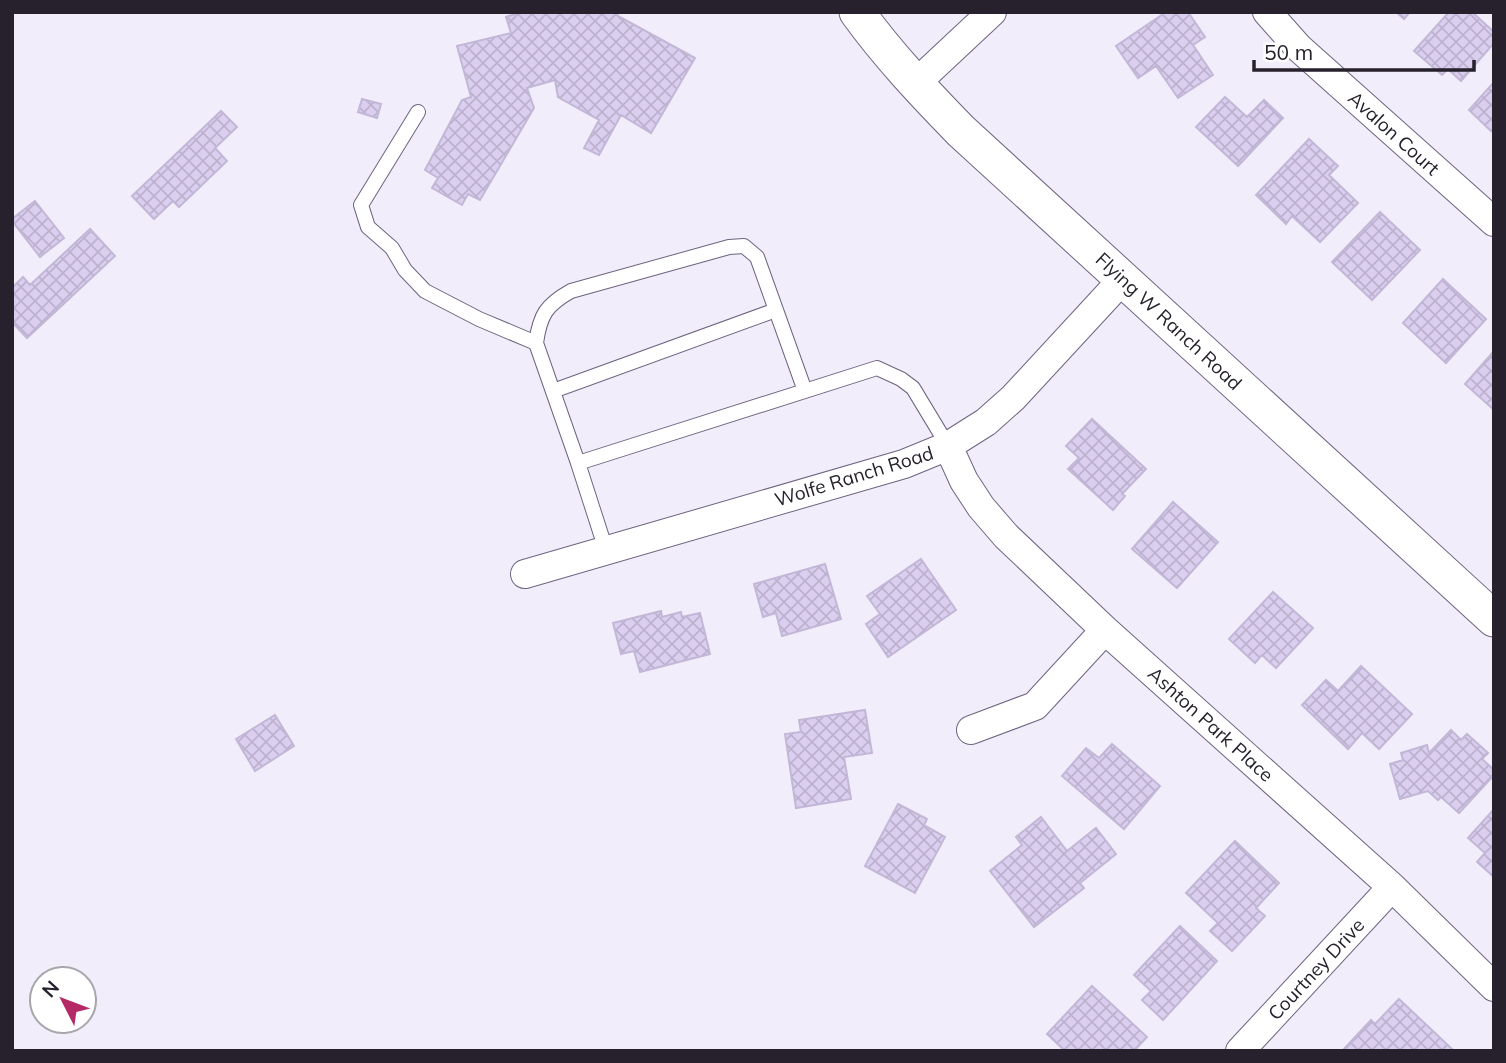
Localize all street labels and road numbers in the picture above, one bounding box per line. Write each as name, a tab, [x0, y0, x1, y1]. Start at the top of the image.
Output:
street label: Avalon Court	[1343, 86, 1445, 180]
street label: Flying W Ranch Road	[1091, 247, 1247, 395]
street label: Wolfe Ranch Road	[772, 440, 936, 512]
street label: Ashton Park Place	[1143, 661, 1279, 787]
street label: Courtney Drive	[1263, 913, 1369, 1025]

